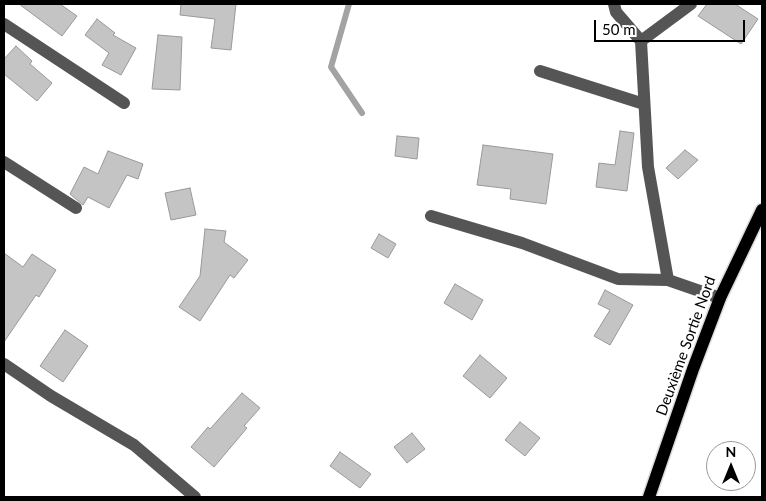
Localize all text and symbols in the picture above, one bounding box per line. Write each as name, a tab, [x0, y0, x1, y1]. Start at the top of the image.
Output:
scale bar	[596, 10, 747, 42]
text: 50 m	[602, 20, 636, 38]
street label: Deuxième Sortie Nord	[652, 274, 720, 418]
north arrow	[706, 441, 756, 491]
text: N	[726, 443, 736, 460]

